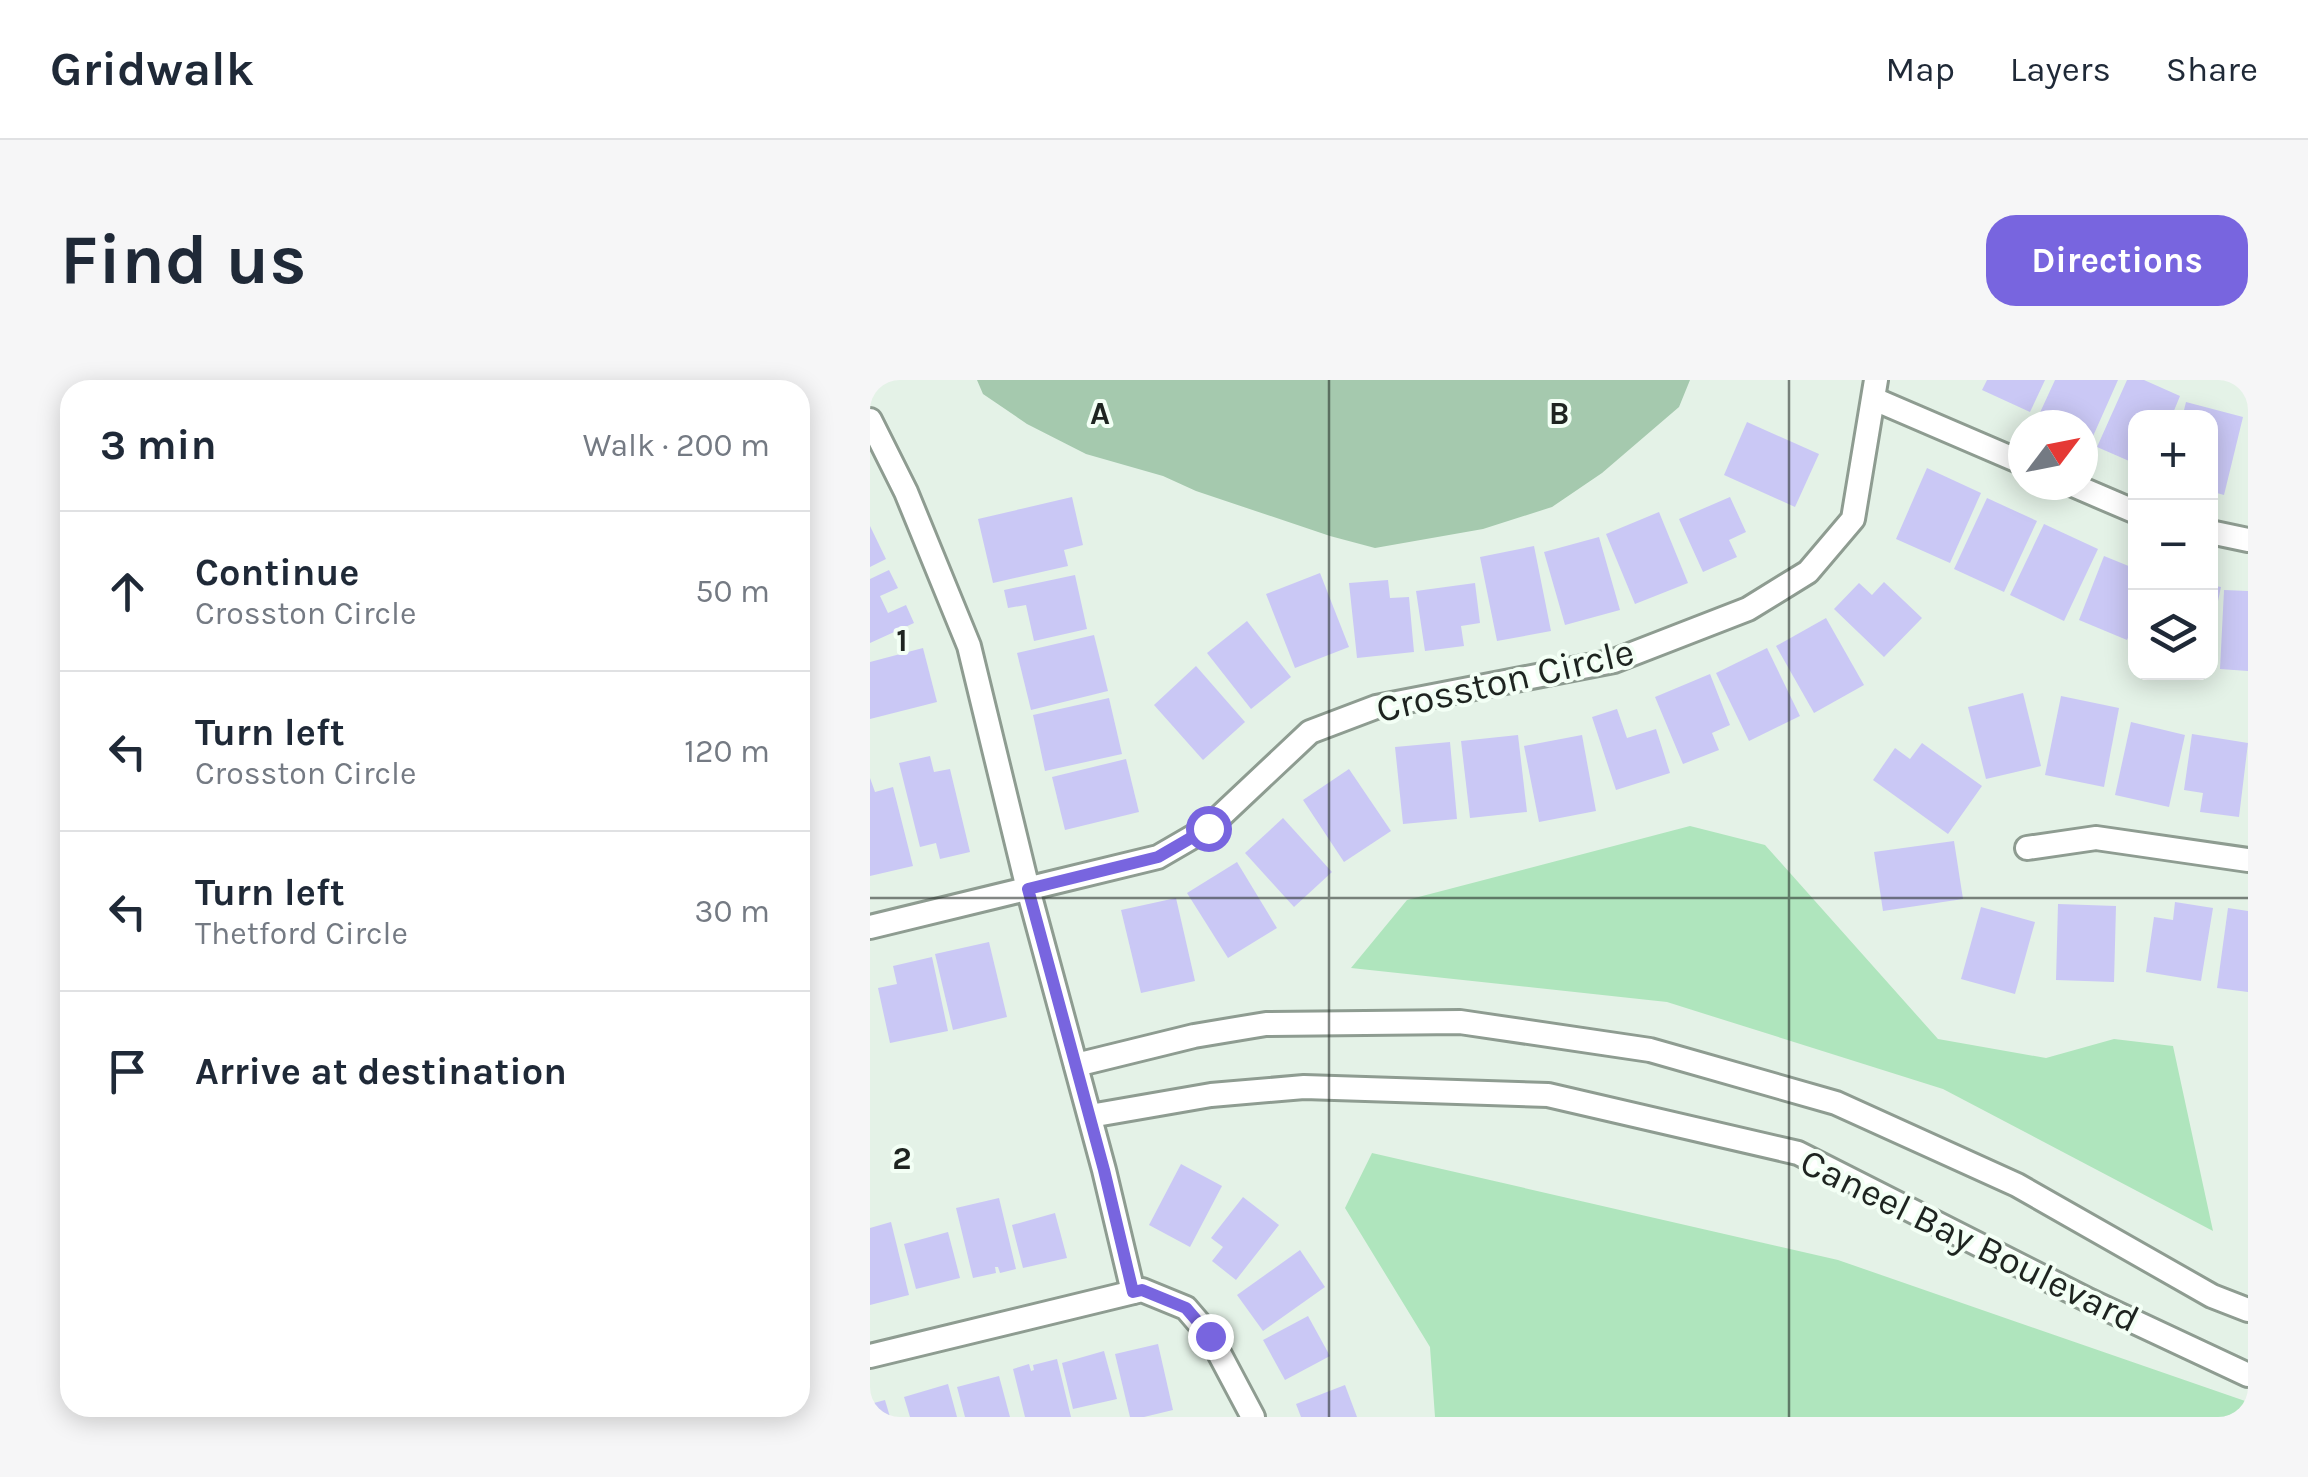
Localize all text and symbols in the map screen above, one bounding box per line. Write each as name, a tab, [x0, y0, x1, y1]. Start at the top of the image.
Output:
text: Gridwalk	[50, 41, 254, 97]
text: Map	[1885, 49, 1955, 90]
text: Layers	[2010, 49, 2111, 90]
text: Share	[2166, 49, 2258, 90]
button: Directions	[1986, 215, 2248, 306]
text: Find us	[60, 219, 306, 301]
text: A	[1090, 395, 1110, 432]
text: B	[1549, 395, 1569, 432]
north arrow	[2008, 410, 2098, 500]
map controls	[2128, 410, 2218, 680]
button: +	[2128, 410, 2218, 500]
text: 3 min	[100, 420, 217, 470]
text: Walk · 200 m	[583, 427, 770, 464]
button: −	[2128, 500, 2218, 590]
text: Continue	[195, 550, 359, 595]
icon: ahead	[100, 564, 155, 619]
text: 50 m	[695, 573, 770, 610]
button: layers	[2128, 590, 2218, 680]
text: Crosston Circle	[195, 595, 416, 632]
text: 1	[896, 622, 908, 659]
street label: Crosston Circle	[1372, 629, 1638, 732]
text: Turn left	[195, 710, 345, 755]
icon: left	[100, 724, 155, 779]
text: 120 m	[684, 733, 770, 770]
text: Crosston Circle	[195, 755, 416, 792]
route start	[1186, 806, 1232, 852]
text: Turn left	[195, 870, 345, 915]
icon: left	[100, 884, 155, 939]
text: 30 m	[695, 893, 770, 930]
text: Thetford Circle	[195, 915, 408, 952]
icon: arrive	[100, 1044, 155, 1099]
text: Arrive at destination	[195, 1049, 567, 1094]
street label: Caneel Bay Boulevard	[1793, 1139, 2146, 1342]
text: 2	[892, 1140, 912, 1177]
route end	[1188, 1314, 1234, 1360]

